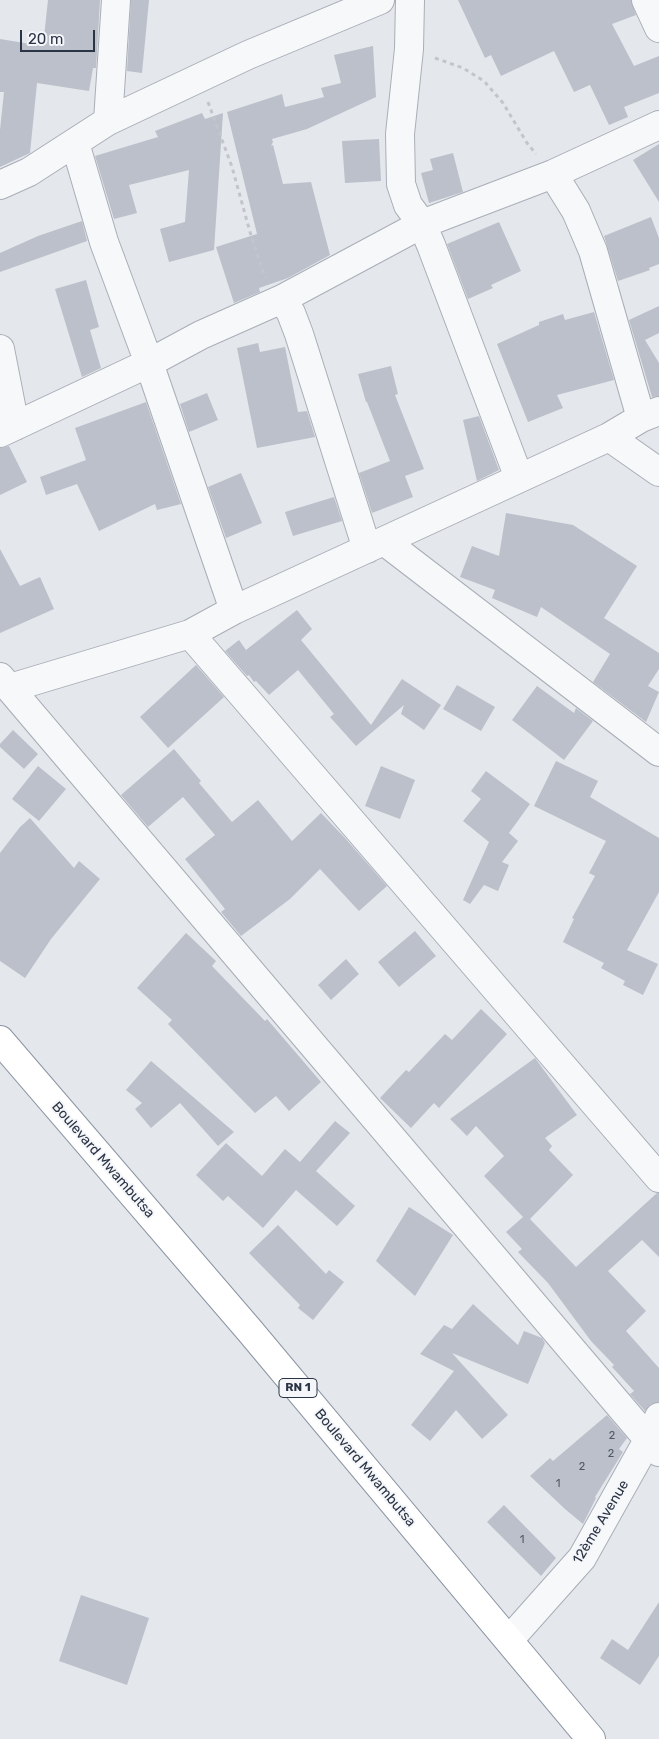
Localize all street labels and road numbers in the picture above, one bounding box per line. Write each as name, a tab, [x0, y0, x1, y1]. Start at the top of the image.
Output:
street label: Boulevard Mwambutsa	[48, 1099, 158, 1221]
road number: RN 1	[279, 1379, 317, 1398]
street label: Boulevard Mwambutsa	[311, 1406, 419, 1530]
street label: 12ème Avenue	[569, 1477, 633, 1567]

